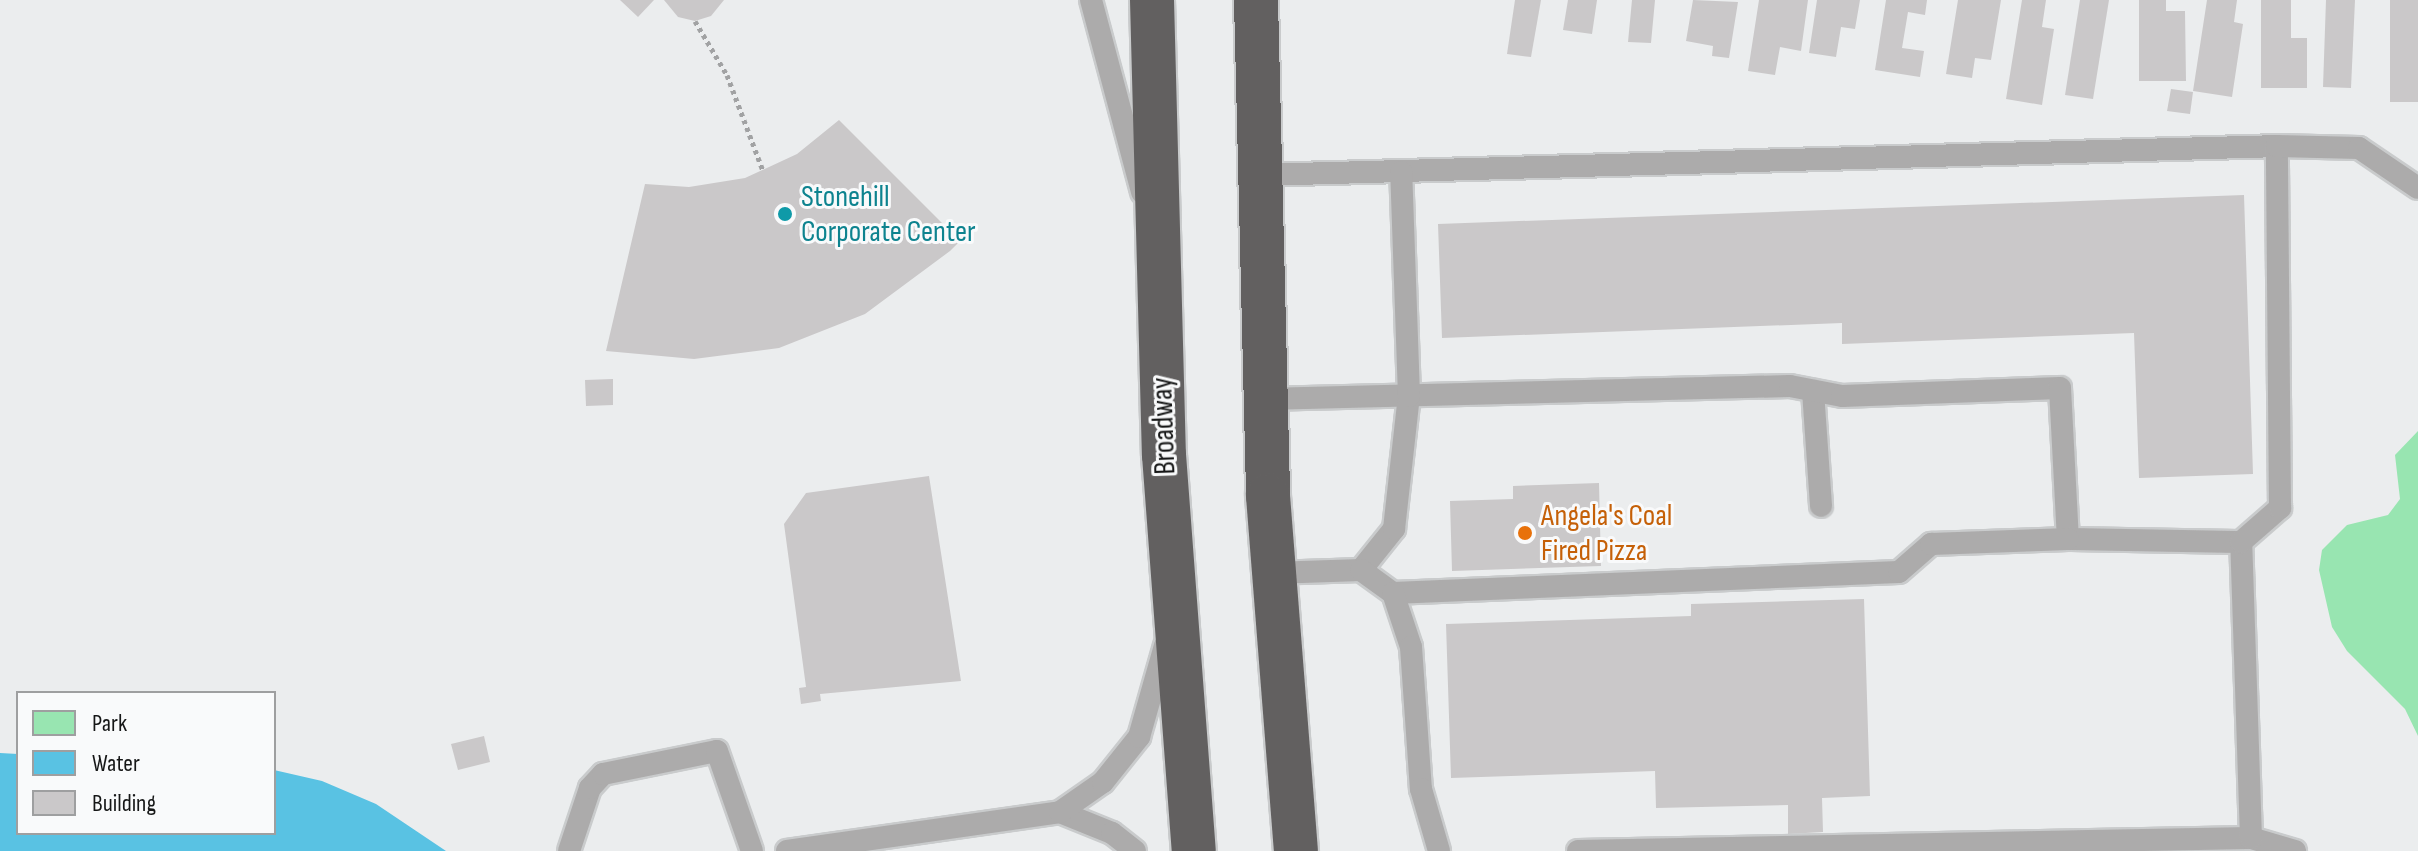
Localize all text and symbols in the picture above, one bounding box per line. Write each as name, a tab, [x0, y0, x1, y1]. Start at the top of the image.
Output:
place label: Stonehill Corporate Center	[801, 179, 976, 250]
marker: Stonehill Corporate Center	[776, 205, 794, 223]
street label: Broadway	[1144, 377, 1184, 475]
place label: Angela's Coal Fired Pizza	[1541, 498, 1672, 568]
marker: Angela's Coal Fired Pizza	[1516, 524, 1534, 542]
legend	[16, 691, 276, 835]
text: Park	[92, 709, 127, 738]
text: Water	[92, 749, 140, 778]
text: Building	[92, 789, 156, 818]

